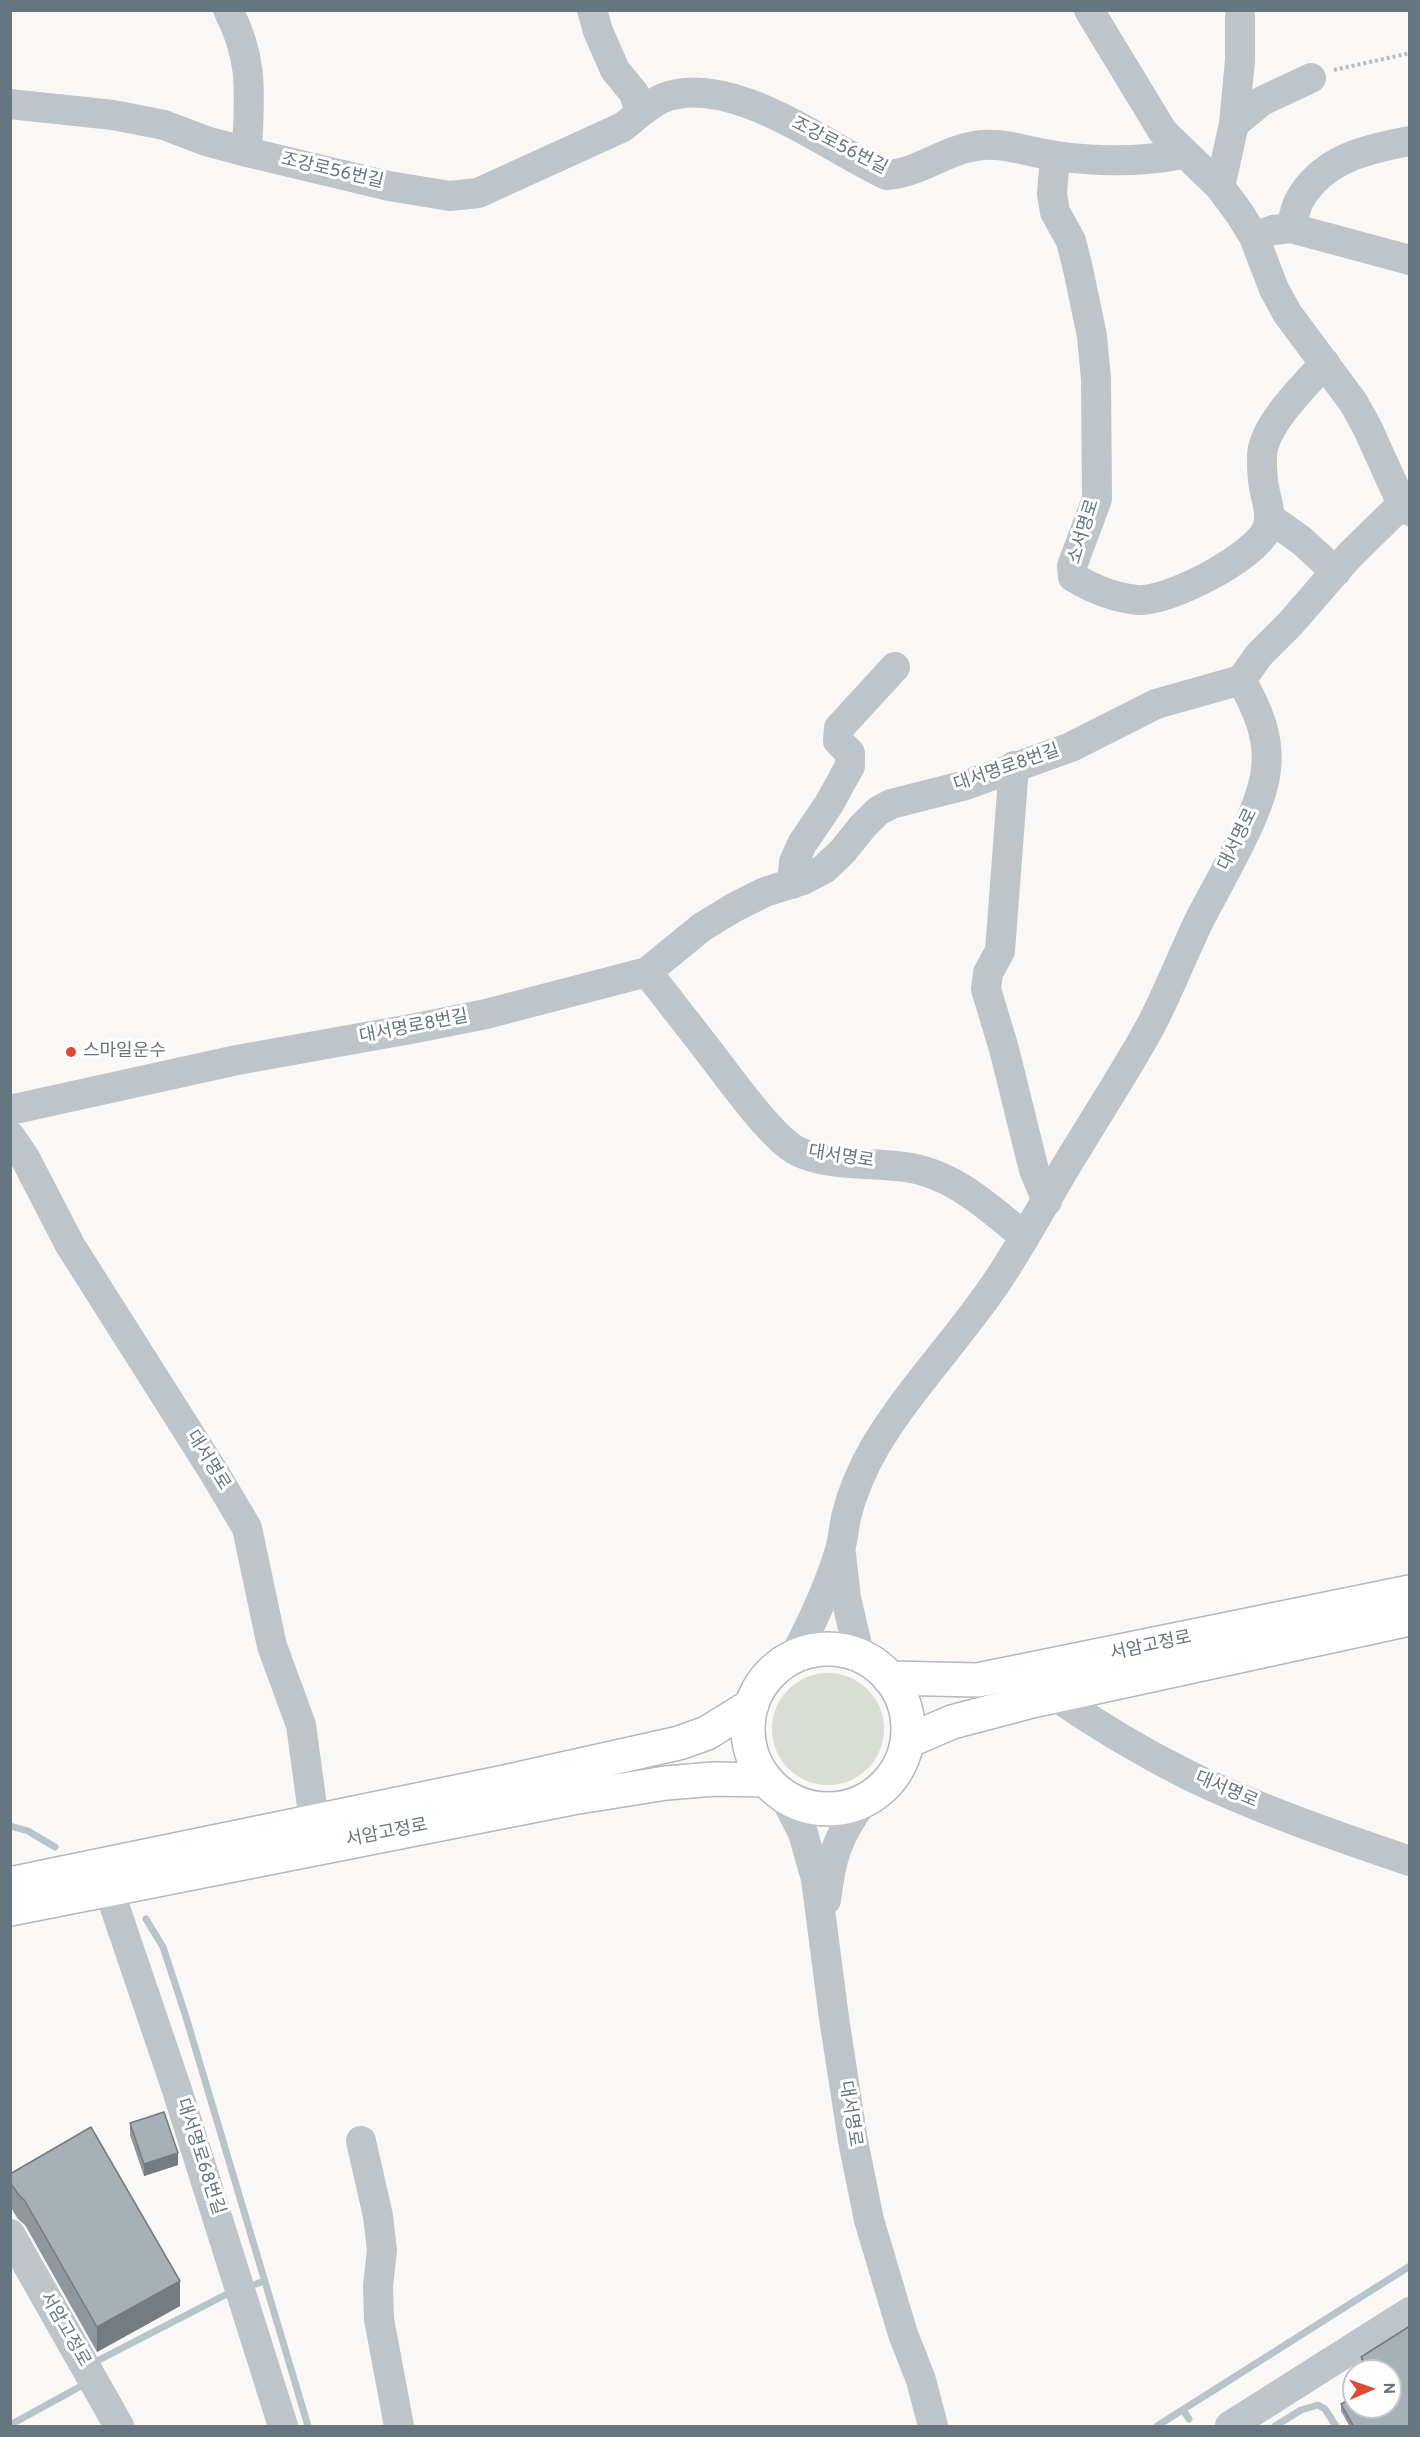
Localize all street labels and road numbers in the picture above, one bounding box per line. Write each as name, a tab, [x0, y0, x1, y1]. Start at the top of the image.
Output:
street label: 조강로56번길	[787, 114, 891, 180]
street label: 조강로56번길	[279, 150, 385, 194]
street label: 소서명로	[1065, 497, 1105, 567]
street label: 대서명로8번길	[951, 741, 1063, 797]
street label: 대서명로	[1215, 805, 1263, 875]
street label: 대서명로8번길	[358, 1007, 470, 1049]
street label: 대서명로	[807, 1142, 875, 1174]
street label: 대서명로	[180, 1427, 234, 1495]
street label: 서암고정로	[1108, 1628, 1194, 1666]
street label: 대서명로	[1191, 1768, 1261, 1814]
street label: 서암고정로	[344, 1815, 430, 1853]
street label: 대서명로	[833, 2080, 865, 2148]
street label: 대서명로68번길	[170, 2096, 228, 2218]
street label: 서암고정로	[34, 2289, 94, 2371]

